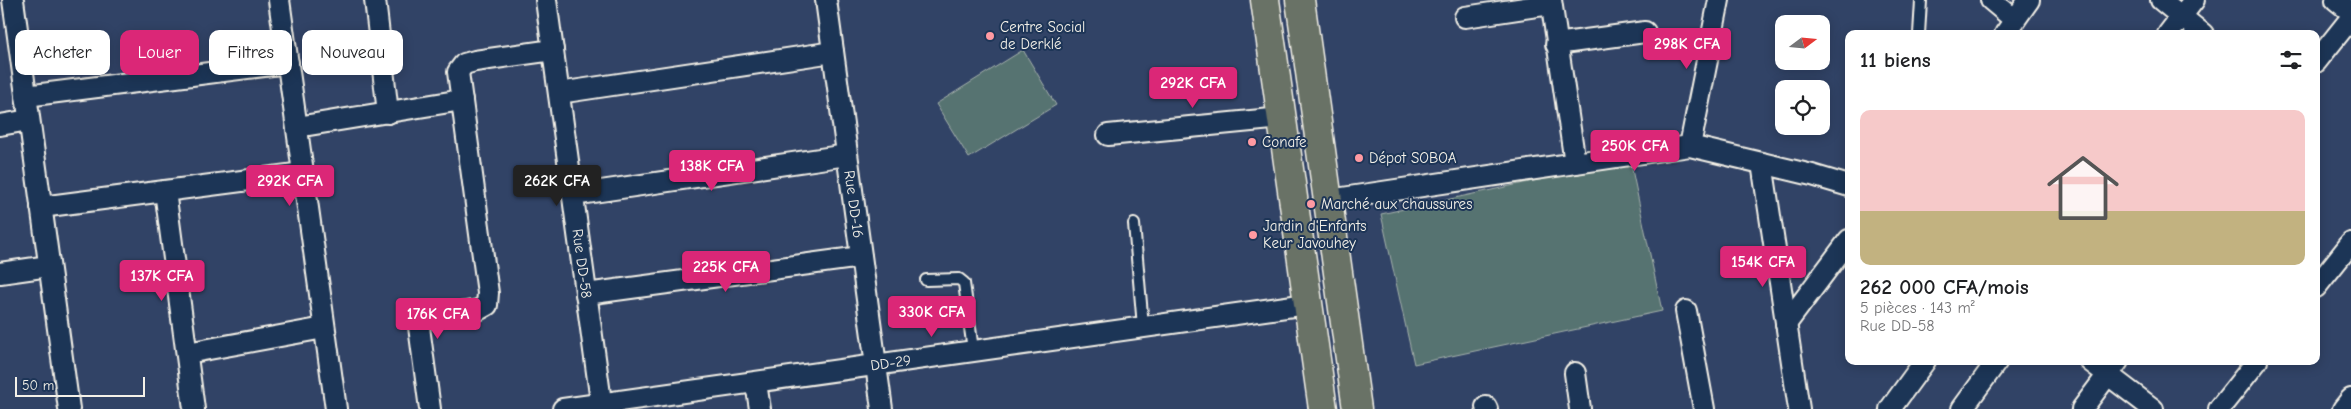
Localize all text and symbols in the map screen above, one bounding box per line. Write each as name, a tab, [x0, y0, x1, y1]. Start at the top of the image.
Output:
north arrow	[1775, 15, 1830, 70]
map controls	[1775, 15, 1830, 135]
place label: Centre Social de Derklé	[1000, 18, 1085, 53]
pin: 298K CFA	[1635, 28, 1739, 70]
chip: Acheter	[15, 30, 110, 75]
chip: Louer	[120, 30, 199, 75]
chip: Filtres	[209, 30, 292, 75]
chip: Nouveau	[302, 30, 403, 75]
marker: Centre Social de Derklé	[984, 30, 996, 42]
text: 298K CFA	[1654, 35, 1720, 53]
icon: filters	[2277, 46, 2305, 74]
text: 11 biens	[1860, 48, 1931, 72]
pin: 292K CFA	[1141, 66, 1245, 109]
text: 292K CFA	[1160, 74, 1226, 92]
button: locate	[1775, 80, 1830, 135]
pin: 250K CFA	[1583, 130, 1687, 172]
place label: Conafe	[1262, 133, 1307, 151]
marker: Conafe	[1246, 136, 1258, 148]
text: 250K CFA	[1601, 137, 1669, 155]
icon: home	[2038, 143, 2128, 233]
place label: Dépot SOBOA	[1369, 149, 1457, 167]
pin: 138K CFA	[660, 150, 764, 192]
marker: Dépot SOBOA	[1353, 152, 1365, 164]
text: 138K CFA	[680, 157, 744, 175]
pin: 292K CFA	[238, 164, 342, 207]
pin: 262K CFA	[505, 164, 609, 207]
street label: Rue DD-16	[840, 169, 867, 239]
text: 292K CFA	[257, 172, 323, 190]
text: 262K CFA	[524, 172, 590, 190]
place label: Marché aux chaussures	[1321, 195, 1472, 213]
marker: Marché aux chaussures	[1305, 198, 1317, 210]
place label: Jardin d'Enfants Keur Javouhey	[1263, 217, 1366, 252]
street label: Rue DD-58	[568, 228, 596, 299]
marker: Jardin d'Enfants Keur Javouhey	[1247, 229, 1259, 241]
pin: 154K CFA	[1711, 246, 1815, 288]
pin: 225K CFA	[674, 250, 778, 293]
text: 154K CFA	[1731, 253, 1795, 271]
text: 225K CFA	[693, 258, 759, 276]
pin: 137K CFA	[110, 260, 214, 302]
text: 137K CFA	[131, 267, 193, 285]
text: 262 000 CFA/mois	[1860, 275, 2029, 299]
pin: 330K CFA	[880, 296, 984, 338]
pin: 176K CFA	[386, 298, 490, 340]
text: 5 pièces · 143 m²	[1860, 299, 1975, 317]
text: 330K CFA	[899, 303, 965, 321]
text: 176K CFA	[407, 305, 469, 323]
text: Rue DD-58	[1860, 317, 1935, 335]
street label: DD-29	[869, 351, 912, 375]
scale bar	[15, 374, 145, 397]
text: 50 m	[22, 377, 54, 394]

